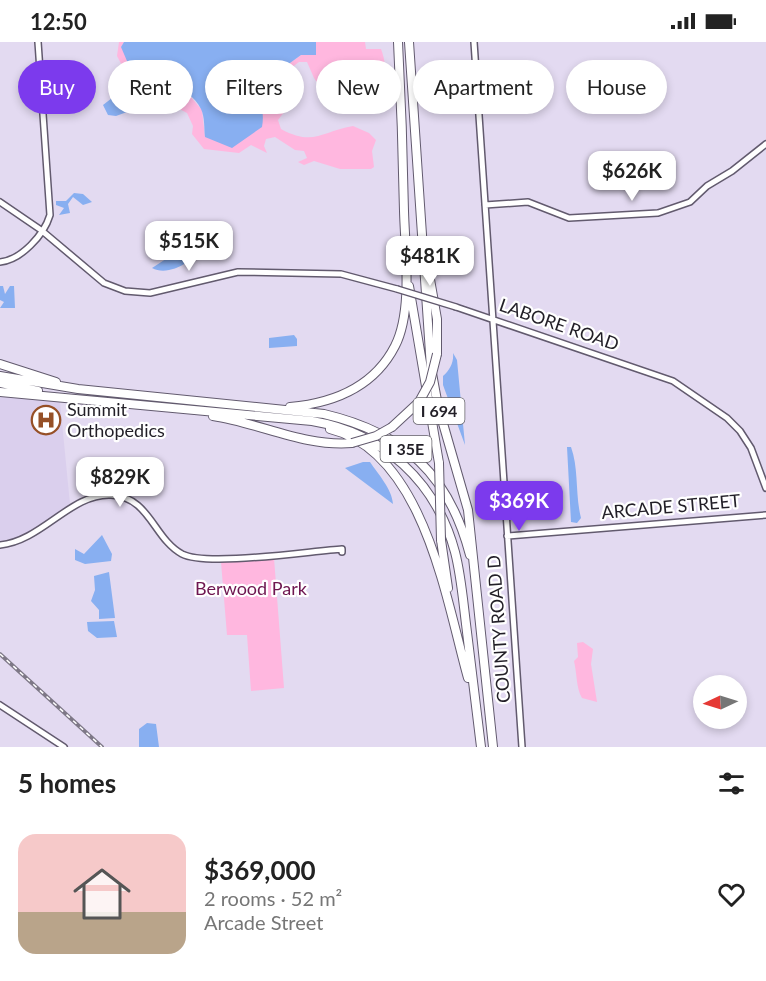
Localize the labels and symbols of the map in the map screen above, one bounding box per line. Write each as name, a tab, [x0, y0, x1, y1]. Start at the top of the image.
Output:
pin: $626K	[590, 151, 674, 202]
pin: $515K	[147, 221, 231, 272]
pin: $481K	[388, 236, 472, 287]
street label: LABORE ROAD	[497, 293, 622, 355]
place label: Summit Orthopedics	[67, 398, 165, 441]
road number: I 694	[414, 398, 464, 424]
hospital icon: Summit Orthopedics	[30, 404, 62, 436]
road number: I 35E	[380, 436, 432, 462]
pin: $829K	[78, 457, 162, 508]
pin: $369K	[477, 481, 561, 532]
street label: ARCADE STREET	[601, 489, 742, 523]
street label: COUNTY ROAD D	[482, 554, 514, 704]
park label: Berwood Park	[195, 577, 308, 599]
north arrow	[693, 675, 747, 729]

